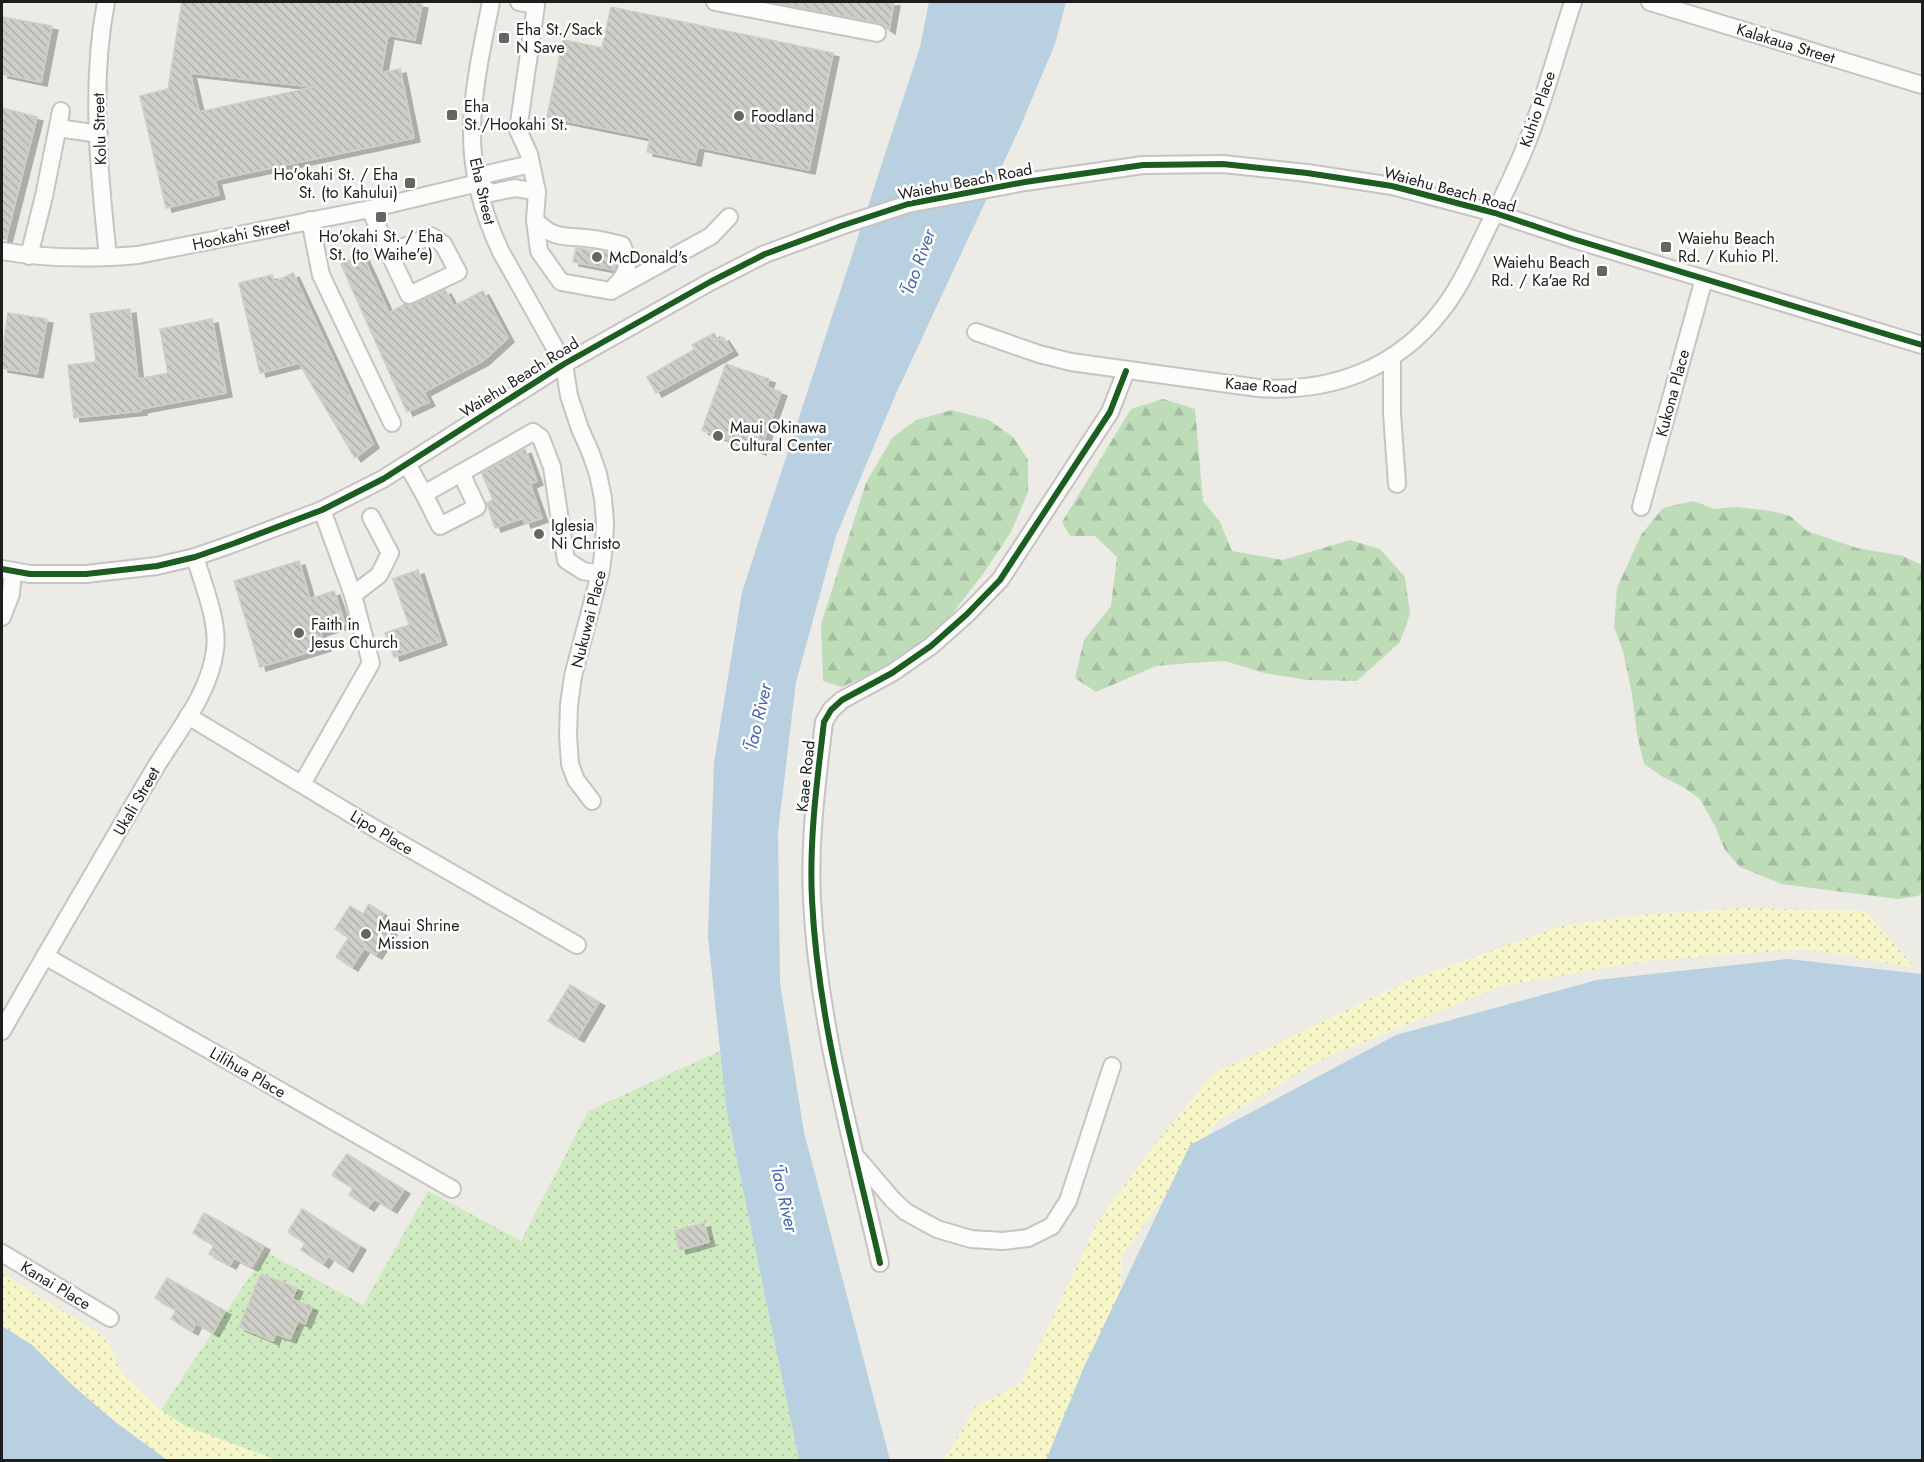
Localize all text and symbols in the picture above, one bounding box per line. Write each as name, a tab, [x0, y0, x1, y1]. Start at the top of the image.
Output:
place label: Eha St./Sack N Save	[516, 18, 603, 59]
street label: Kalakaua Street	[1734, 18, 1838, 69]
marker: Eha St./Sack N Save	[497, 31, 511, 45]
street label: Kuhio Place	[1514, 68, 1561, 150]
street label: Kolu Street	[87, 92, 112, 166]
place label: Eha St./Hookahi St.	[464, 95, 568, 136]
place label: Foodland	[751, 105, 814, 128]
marker: Eha St./Hookahi St.	[445, 108, 459, 122]
marker: Foodland	[732, 109, 746, 123]
street label: Eha Street	[464, 155, 501, 227]
street label: Waiehu Beach Road	[896, 157, 1034, 206]
street label: Waiehu Beach Road	[1381, 161, 1519, 218]
place label: Ho'okahi St. / Eha St. (to Kahului)	[274, 163, 398, 204]
marker: Ho'okahi St. / Eha St. (to Kahului)	[403, 176, 417, 190]
marker: Ho'okahi St. / Eha St. (to Waihe'e)	[374, 210, 388, 224]
street label: Hookahi Street	[190, 213, 292, 256]
place label: Ho'okahi St. / Eha St. (to Waihe'e)	[319, 225, 443, 266]
water label: ʻĪao River	[894, 225, 943, 300]
place label: Waiehu Beach Rd. / Kuhio Pl.	[1678, 227, 1779, 268]
marker: Waiehu Beach Rd. / Kuhio Pl.	[1659, 240, 1673, 254]
place label: McDonald's	[609, 246, 688, 269]
marker: McDonald's	[590, 250, 604, 264]
place label: Waiehu Beach Rd. / Ka'ae Rd	[1491, 251, 1590, 292]
marker: Waiehu Beach Rd. / Ka'ae Rd	[1595, 264, 1609, 278]
street label: Waiehu Beach Road	[455, 332, 583, 423]
street label: Kukona Place	[1650, 347, 1695, 439]
street label: Kaae Road	[1224, 372, 1298, 399]
place label: Maui Okinawa Cultural Center	[730, 416, 833, 457]
marker: Maui Okinawa Cultural Center	[711, 429, 725, 443]
place label: Iglesia Ni Christo	[551, 514, 621, 555]
marker: Iglesia Ni Christo	[532, 527, 546, 541]
street label: Nukuwai Place	[565, 568, 612, 670]
place label: Faith in Jesus Church	[309, 613, 398, 654]
marker: Faith in Jesus Church	[292, 626, 306, 640]
water label: ʻĪao River	[737, 680, 779, 755]
street label: Kaae Road	[790, 739, 821, 813]
street label: Ukali Street	[108, 763, 165, 840]
street label: Lipo Place	[346, 805, 418, 860]
place label: Maui Shrine Mission	[378, 914, 459, 955]
marker: Maui Shrine Mission	[359, 927, 373, 941]
street label: Lilihua Place	[205, 1041, 290, 1104]
water label: ʻĪao River	[763, 1161, 805, 1236]
street label: Kanai Place	[16, 1256, 95, 1315]

